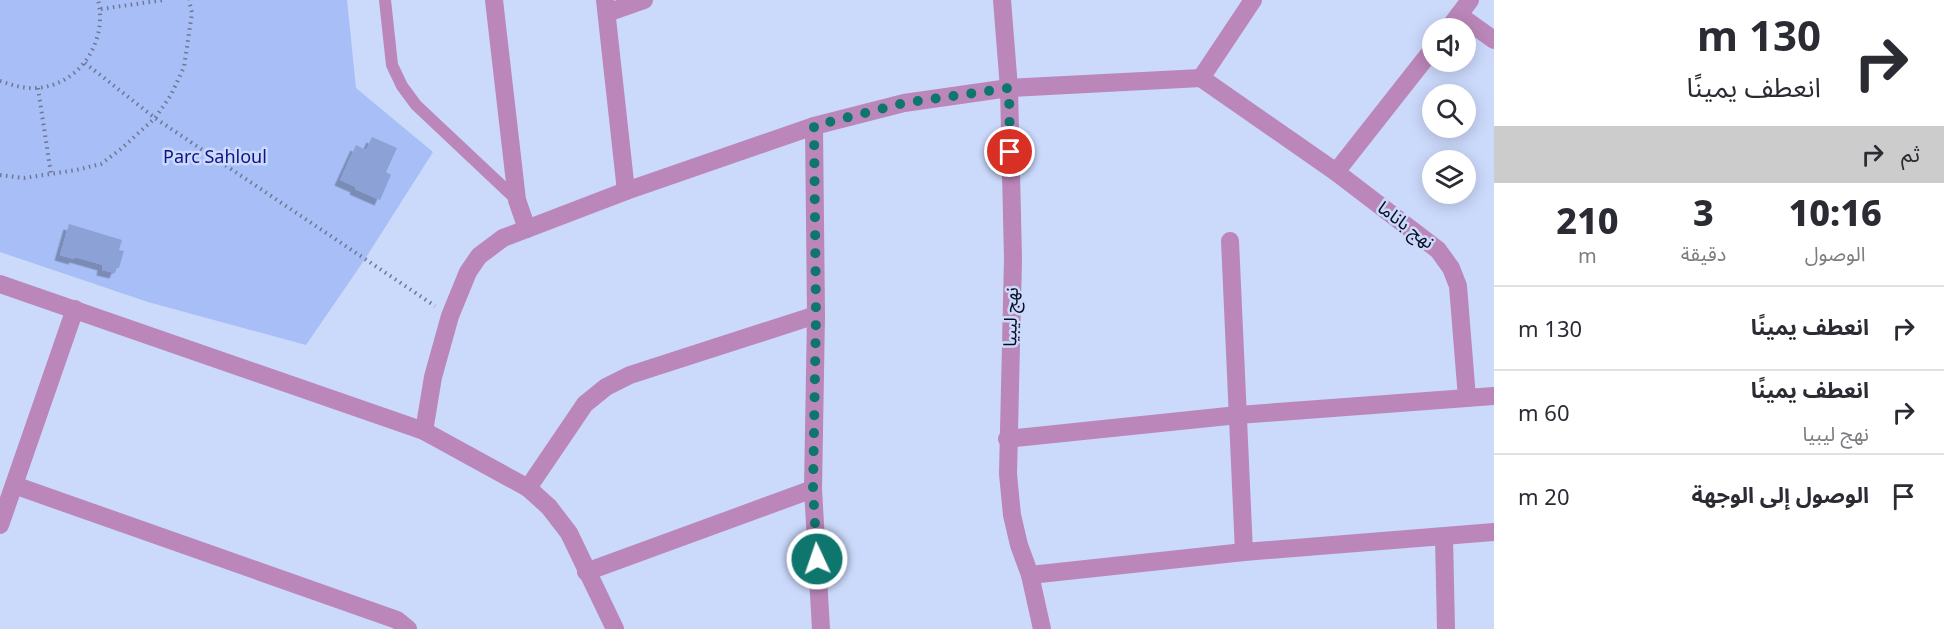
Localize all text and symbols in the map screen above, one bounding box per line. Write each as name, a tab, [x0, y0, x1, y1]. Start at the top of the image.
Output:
text: 130 m	[1697, 6, 1821, 63]
map controls	[1422, 18, 1476, 204]
button: sound	[1422, 18, 1476, 72]
icon: right	[1842, 24, 1920, 102]
text: انعطف يمينًا	[1687, 68, 1821, 105]
button: search	[1422, 84, 1476, 138]
pin	[984, 126, 1035, 177]
icon: arrive	[993, 135, 1026, 168]
icon: right	[1856, 138, 1889, 171]
text: ثم	[1901, 138, 1920, 168]
park label: Parc Sahloul	[163, 144, 267, 168]
button: layers	[1422, 150, 1476, 204]
text: 3	[1693, 188, 1714, 237]
text: 10:16	[1788, 188, 1882, 237]
street label: نهج باناما	[1372, 195, 1440, 255]
text: 210	[1556, 196, 1619, 245]
text: دقيقة	[1681, 240, 1726, 267]
text: الوصول	[1805, 240, 1866, 267]
text: m	[1578, 242, 1597, 269]
street label: نهج ليبيا	[997, 287, 1025, 347]
text: انعطف يمينًا	[1751, 311, 1869, 341]
icon: right	[1887, 312, 1920, 345]
text: 130 m	[1518, 313, 1582, 343]
text: انعطف يمينًا	[1751, 374, 1869, 404]
icon: right	[1887, 396, 1920, 429]
text: 60 m	[1518, 397, 1569, 427]
text: نهج ليبيا	[1803, 420, 1869, 447]
text: الوصول إلى الوجهة	[1691, 479, 1869, 509]
icon: arrive	[1887, 480, 1920, 513]
text: 20 m	[1518, 481, 1569, 511]
position arrow	[785, 527, 849, 591]

